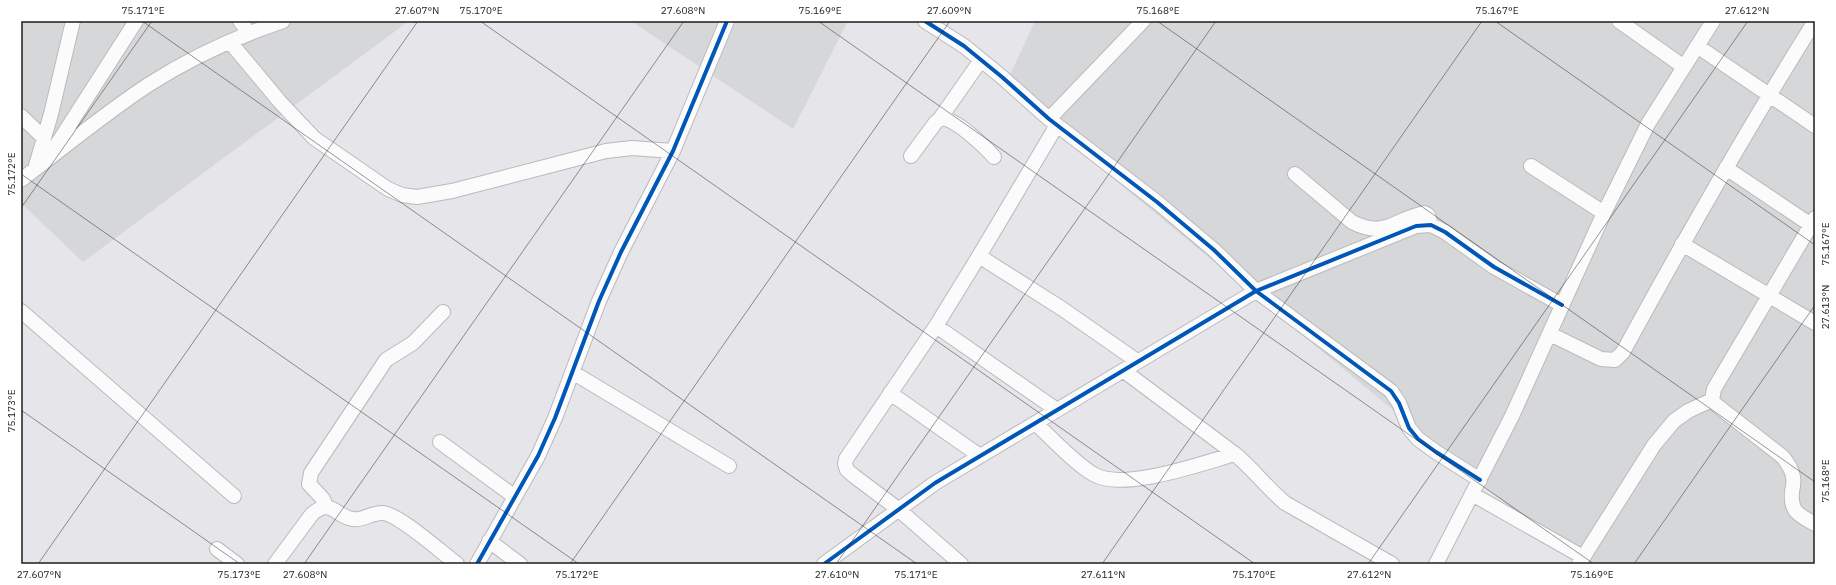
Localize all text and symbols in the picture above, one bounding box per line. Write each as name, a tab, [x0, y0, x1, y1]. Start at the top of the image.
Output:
text: 75.171°E	[121, 4, 165, 17]
text: 27.607°N	[395, 4, 439, 17]
text: 75.170°E	[459, 4, 503, 17]
text: 27.608°N	[661, 4, 705, 17]
text: 75.169°E	[798, 4, 842, 17]
text: 27.609°N	[927, 4, 971, 17]
text: 75.168°E	[1136, 4, 1180, 17]
text: 75.167°E	[1475, 4, 1519, 17]
text: 27.612°N	[1725, 4, 1769, 17]
text: 75.172°E	[5, 152, 18, 196]
text: 75.167°E	[1819, 222, 1832, 266]
text: 27.613°N	[1819, 285, 1832, 329]
text: 75.173°E	[5, 389, 18, 433]
text: 75.168°E	[1819, 459, 1832, 503]
text: 27.607°N	[17, 568, 61, 581]
text: 75.173°E	[217, 568, 261, 581]
text: 27.608°N	[283, 568, 327, 581]
text: 75.172°E	[555, 568, 599, 581]
text: 27.610°N	[815, 568, 859, 581]
text: 75.171°E	[894, 568, 938, 581]
text: 27.611°N	[1081, 568, 1125, 581]
text: 75.170°E	[1232, 568, 1276, 581]
text: 27.612°N	[1347, 568, 1391, 581]
text: 75.169°E	[1570, 568, 1614, 581]

